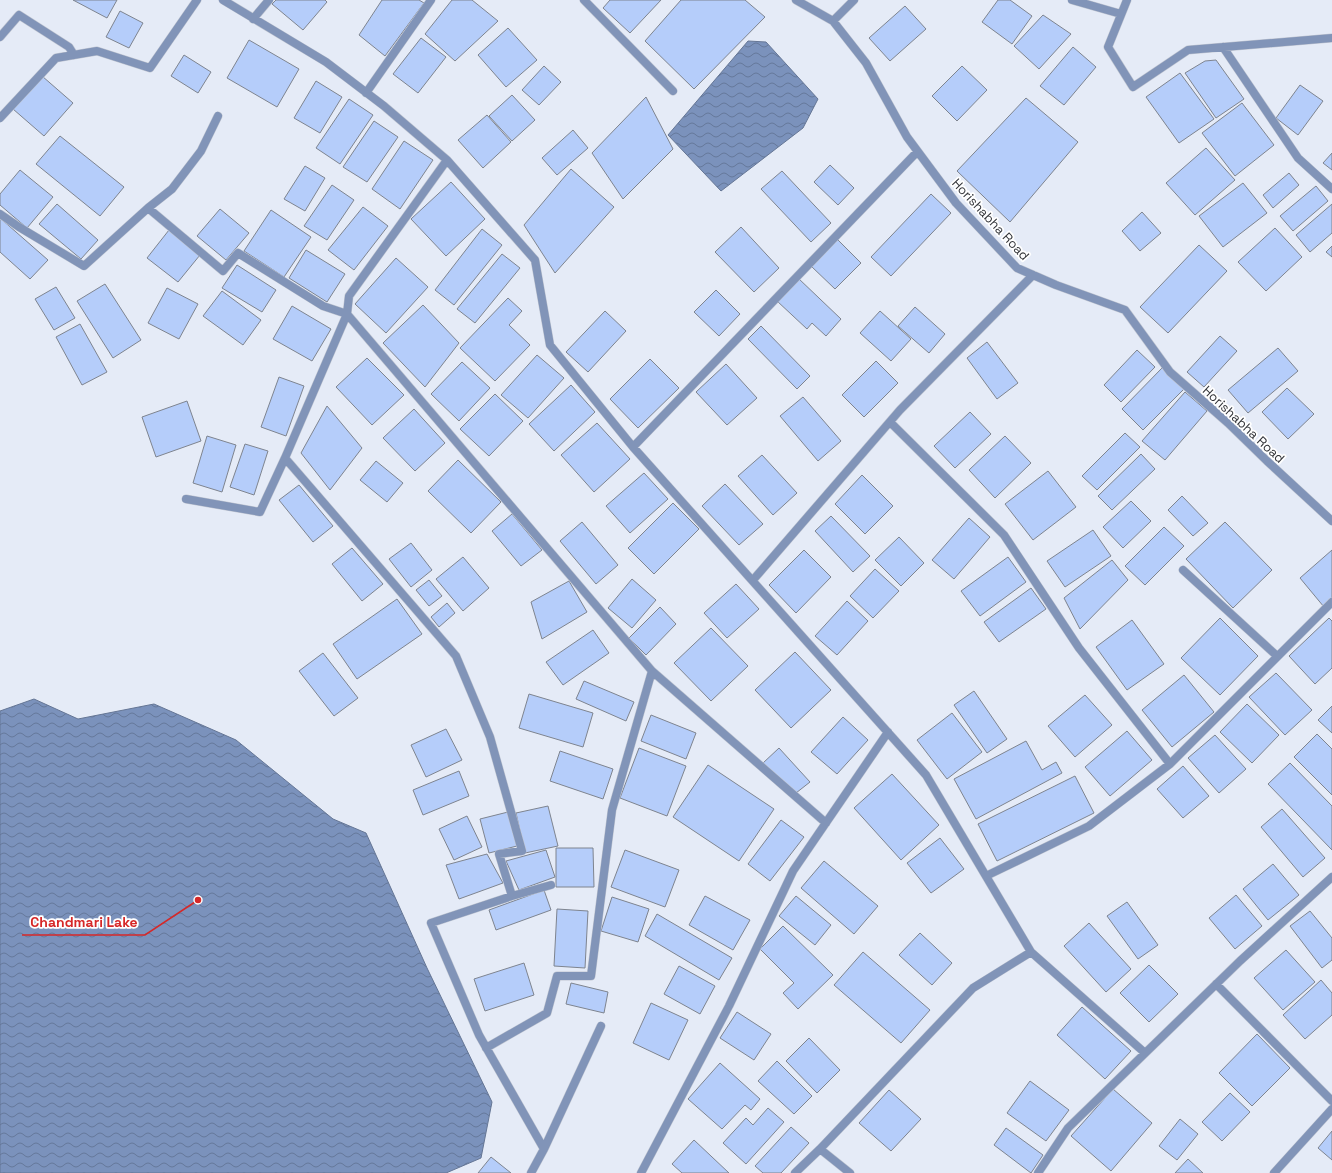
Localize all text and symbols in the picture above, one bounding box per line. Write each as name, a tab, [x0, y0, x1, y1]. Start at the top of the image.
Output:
street label: Horishabha Road	[948, 175, 1033, 264]
street label: Horishabha Road	[1199, 382, 1288, 467]
callout: Chandmari Lake	[22, 909, 145, 935]
text: Chandmari Lake	[30, 913, 138, 931]

